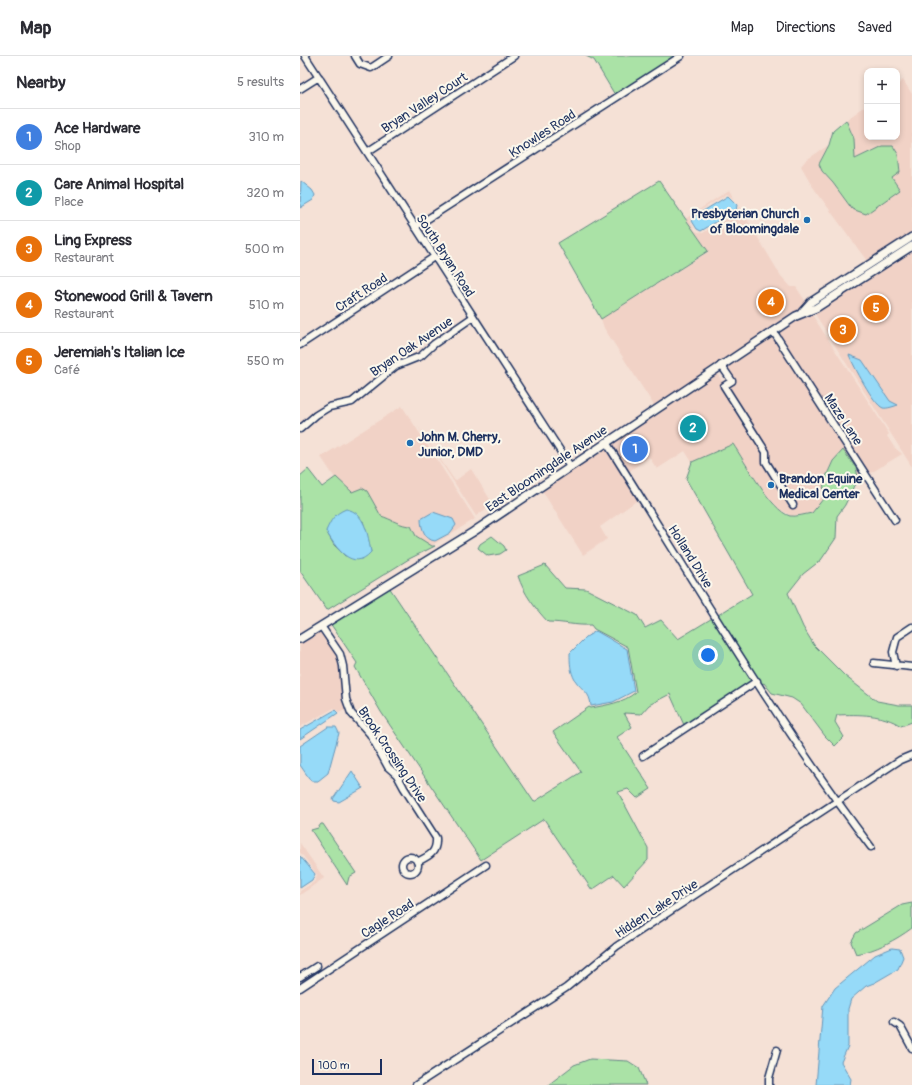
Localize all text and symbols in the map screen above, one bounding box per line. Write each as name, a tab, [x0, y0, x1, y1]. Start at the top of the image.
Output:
text: Map	[20, 16, 51, 40]
text: Map	[731, 19, 754, 36]
text: Directions	[776, 19, 835, 36]
text: Saved	[857, 19, 892, 36]
map controls	[864, 68, 900, 140]
button: +	[864, 68, 900, 104]
street label: Bryan Valley Court	[378, 69, 471, 137]
text: Nearby	[16, 72, 65, 93]
text: 5 results	[237, 74, 284, 90]
button: −	[864, 104, 900, 140]
street label: Knowles Road	[506, 106, 579, 161]
text: Ace Hardware	[54, 119, 140, 138]
text: 1	[26, 129, 32, 145]
text: 310 m	[248, 129, 284, 145]
text: Shop	[54, 138, 81, 154]
text: Care Animal Hospital	[54, 175, 184, 194]
text: 2	[25, 185, 33, 201]
text: 320 m	[246, 185, 284, 201]
text: Place	[54, 194, 83, 210]
place label: Presbyterian Church of Bloomingdale	[691, 206, 800, 237]
street label: South Bryan Road	[412, 211, 478, 300]
marker: Presbyterian Church of Bloomingdale	[802, 215, 812, 225]
text: Ling Express	[54, 231, 132, 250]
text: 3	[25, 241, 33, 257]
text: 500 m	[245, 241, 284, 257]
text: Restaurant	[54, 250, 114, 266]
street label: Craft Road	[332, 270, 391, 316]
text: Stonewood Grill & Tavern	[54, 287, 213, 306]
pin: 4	[758, 287, 784, 317]
pin: 5	[863, 293, 889, 323]
text: 4	[25, 297, 33, 313]
text: 510 m	[249, 297, 284, 313]
text: Restaurant	[54, 306, 114, 322]
street label: Bryan Oak Avenue	[367, 313, 456, 380]
pin: 3	[830, 315, 856, 345]
text: Jeremiah's Italian Ice	[54, 343, 185, 362]
text: 5	[25, 353, 33, 369]
text: 550 m	[247, 353, 284, 369]
text: Café	[54, 362, 80, 378]
street label: Maze Lane	[821, 391, 866, 449]
pin: 2	[680, 413, 706, 443]
street label: East Bloomingdale Avenue	[483, 422, 611, 515]
place label: John M. Cherry, Junior, DMD	[418, 429, 501, 460]
pin: 1	[622, 434, 648, 464]
marker: John M. Cherry, Junior, DMD	[405, 438, 415, 448]
place label: Brandon Equine Medical Center	[779, 471, 863, 502]
marker: Brandon Equine Medical Center	[766, 480, 776, 490]
street label: Holland Drive	[664, 522, 716, 592]
your location	[698, 645, 718, 665]
street label: Brook Crossing Drive	[354, 704, 430, 806]
street label: Hidden Lake Drive	[612, 876, 701, 942]
street label: Cagle Road	[358, 896, 417, 942]
scale bar	[312, 1057, 382, 1076]
text: 100 m	[318, 1059, 349, 1072]

